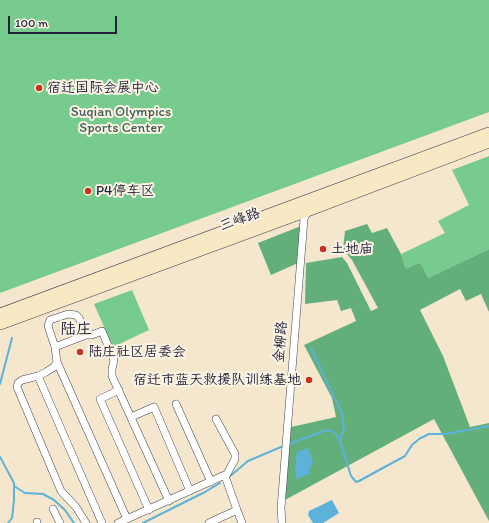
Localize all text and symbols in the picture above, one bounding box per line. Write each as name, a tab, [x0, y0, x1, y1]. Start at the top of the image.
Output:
scale bar	[10, 8, 119, 34]
text: 100 m	[15, 16, 48, 30]
place label: 宿迁国际会展中心	[47, 80, 159, 96]
marker: 宿迁国际会展中心	[34, 83, 44, 93]
park label: Suqian Olympics Sports Center	[71, 104, 171, 136]
place label: P4停车区	[96, 183, 154, 199]
marker: P4停车区	[83, 186, 93, 196]
street label: 三峰路	[217, 205, 263, 235]
place label: 土地庙	[331, 241, 373, 257]
marker: 土地庙	[318, 244, 328, 254]
district label: 陆庄	[60, 320, 92, 340]
street label: 金柳路	[271, 320, 291, 364]
place label: 陆庄社区居委会	[88, 344, 186, 360]
marker: 陆庄社区居委会	[75, 347, 85, 357]
place label: 宿迁市蓝天救援队训练基地	[133, 372, 301, 388]
marker: 宿迁市蓝天救援队训练基地	[304, 375, 314, 385]

